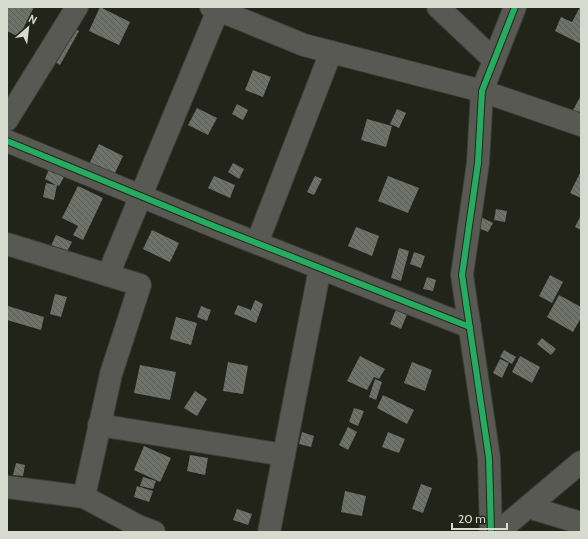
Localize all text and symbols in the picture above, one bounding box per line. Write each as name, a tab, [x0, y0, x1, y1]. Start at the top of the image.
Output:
north arrow	[8, 8, 48, 48]
text: N	[26, 11, 39, 27]
scale bar	[452, 505, 507, 531]
text: 20 m	[458, 511, 486, 526]

